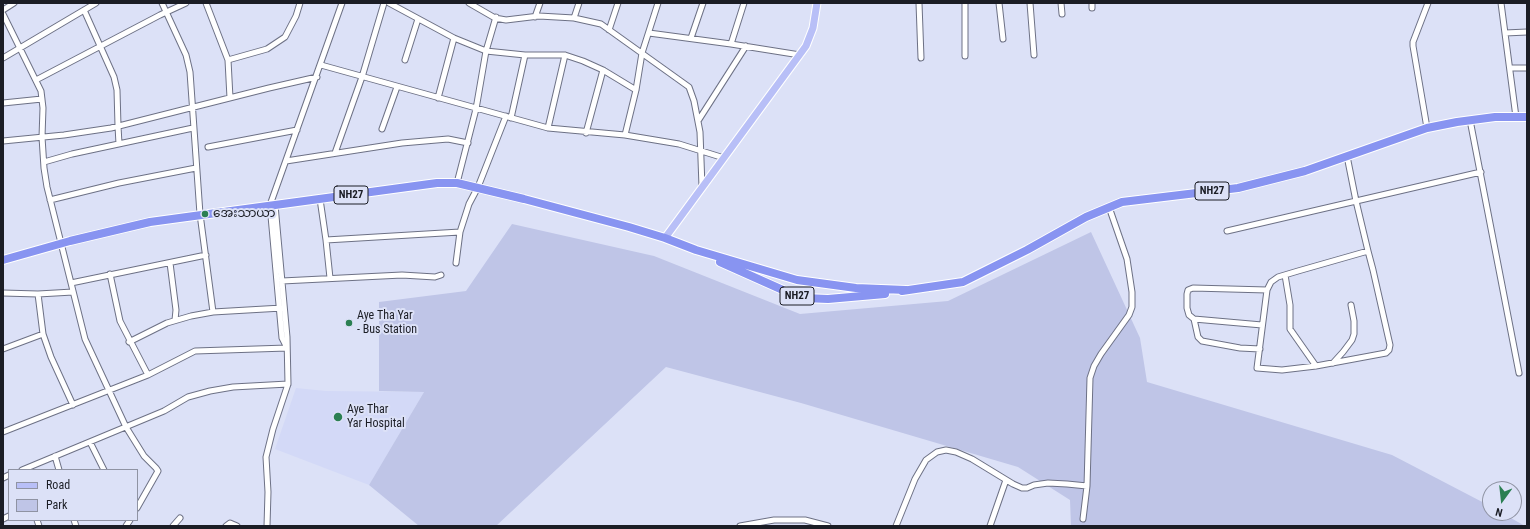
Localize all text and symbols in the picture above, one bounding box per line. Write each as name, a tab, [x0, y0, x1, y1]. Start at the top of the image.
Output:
road number: NH27	[1195, 182, 1229, 200]
road number: NH27	[334, 186, 368, 204]
place label: အေးသာယာ	[213, 207, 275, 221]
marker: အေးသာယာ	[200, 209, 210, 219]
road number: NH27	[780, 287, 814, 305]
place label: Aye Tha Yar - Bus Station	[357, 309, 417, 337]
marker: Aye Tha Yar - Bus Station	[344, 318, 354, 328]
place label: Aye Thar Yar Hospital	[347, 403, 405, 431]
marker: Aye Thar Yar Hospital	[332, 411, 344, 423]
legend	[8, 469, 138, 521]
text: Road	[46, 478, 70, 492]
north arrow	[1482, 481, 1522, 521]
text: Park	[46, 498, 67, 512]
text: N	[1494, 505, 1504, 519]

